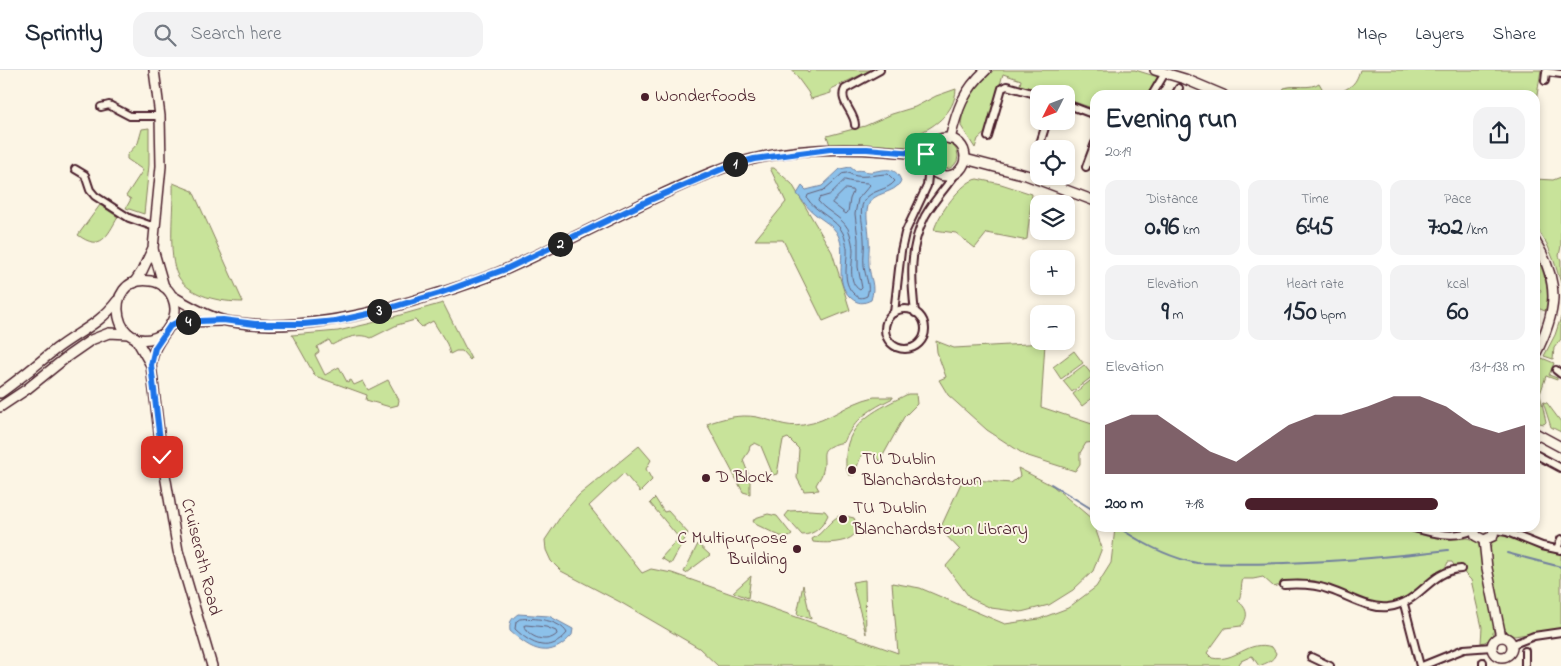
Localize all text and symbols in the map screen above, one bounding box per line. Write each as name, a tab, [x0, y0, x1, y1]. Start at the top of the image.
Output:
search box	[133, 12, 483, 57]
text: Sprintly	[25, 17, 103, 52]
icon: search	[151, 21, 179, 49]
text: Search here	[191, 21, 282, 48]
text: Map	[1357, 22, 1387, 48]
text: Layers	[1415, 22, 1465, 48]
text: Share	[1493, 22, 1536, 48]
place label: Wonderfoods	[655, 84, 756, 110]
north arrow	[1030, 85, 1075, 130]
map controls	[1030, 85, 1075, 350]
marker: Wonderfoods	[639, 91, 651, 103]
text: Evening run	[1105, 100, 1237, 141]
button: share	[1473, 107, 1525, 159]
pin	[905, 133, 947, 175]
icon: arrive	[912, 140, 940, 168]
button: locate	[1030, 140, 1075, 185]
text: 20:19	[1105, 140, 1131, 164]
pin: 1	[722, 152, 748, 176]
text: 1	[733, 154, 738, 175]
text: Distance	[1147, 189, 1198, 210]
text: Time	[1301, 189, 1329, 210]
text: Pace	[1444, 189, 1471, 210]
button: layers	[1030, 195, 1075, 240]
text: 0.96	[1145, 210, 1179, 246]
text: 6:45	[1296, 210, 1334, 246]
text: 7:02	[1427, 210, 1463, 246]
text: km	[1179, 220, 1200, 241]
text: /km	[1463, 220, 1488, 241]
pin: 2	[548, 232, 572, 256]
text: 2	[557, 234, 564, 255]
button: +	[1030, 250, 1075, 295]
text: Elevation	[1147, 274, 1198, 295]
text: Heart rate	[1286, 274, 1344, 295]
text: kcal	[1447, 274, 1469, 295]
text: 9	[1161, 295, 1169, 331]
text: 150	[1284, 295, 1317, 331]
text: 60	[1447, 295, 1469, 331]
pin: 3	[366, 298, 392, 324]
text: 3	[377, 301, 382, 322]
button: −	[1030, 305, 1075, 350]
text: m	[1169, 305, 1183, 326]
text: bpm	[1317, 305, 1346, 326]
pin: 4	[176, 310, 200, 334]
text: 4	[186, 312, 191, 333]
text: Elevation	[1105, 355, 1164, 379]
text: 131–138 m	[1469, 355, 1525, 379]
pin	[141, 436, 183, 478]
icon: check	[148, 443, 176, 471]
place label: TU Dublin Blanchardstown	[861, 447, 982, 494]
marker: TU Dublin Blanchardstown	[846, 464, 858, 476]
place label: D Block	[715, 465, 773, 491]
marker: D Block	[700, 472, 712, 484]
text: 200 m	[1105, 492, 1143, 516]
text: 7:18	[1185, 492, 1204, 516]
street label: Cruiserath Road	[173, 496, 227, 618]
place label: TU Dublin Blanchardstown Library	[852, 496, 1028, 543]
marker: TU Dublin Blanchardstown Library	[837, 513, 849, 525]
place label: C Multipurpose Building	[677, 526, 788, 574]
marker: C Multipurpose Building	[791, 543, 803, 555]

